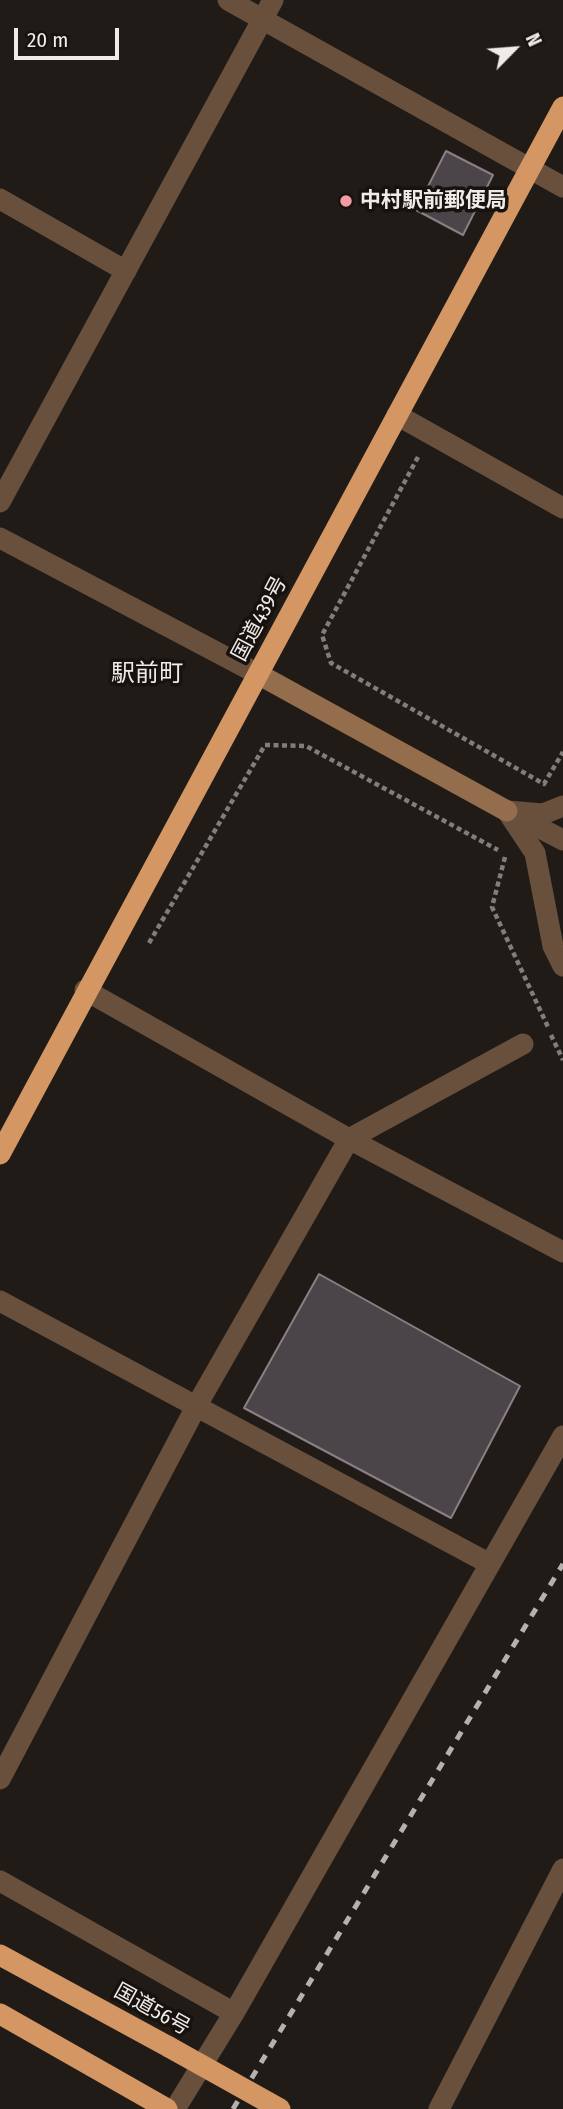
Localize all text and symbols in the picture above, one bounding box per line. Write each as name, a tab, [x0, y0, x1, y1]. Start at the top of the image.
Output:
scale bar	[18, 14, 122, 58]
north arrow	[479, 14, 549, 84]
text: 20 m	[27, 27, 68, 53]
text: N	[521, 30, 546, 50]
place label: 中村駅前郵便局	[360, 188, 507, 214]
marker: 中村駅前郵便局	[338, 193, 354, 209]
street label: 国道439号	[227, 572, 293, 666]
district label: 駅前町	[111, 660, 183, 688]
street label: 国道56号	[110, 1979, 194, 2041]

